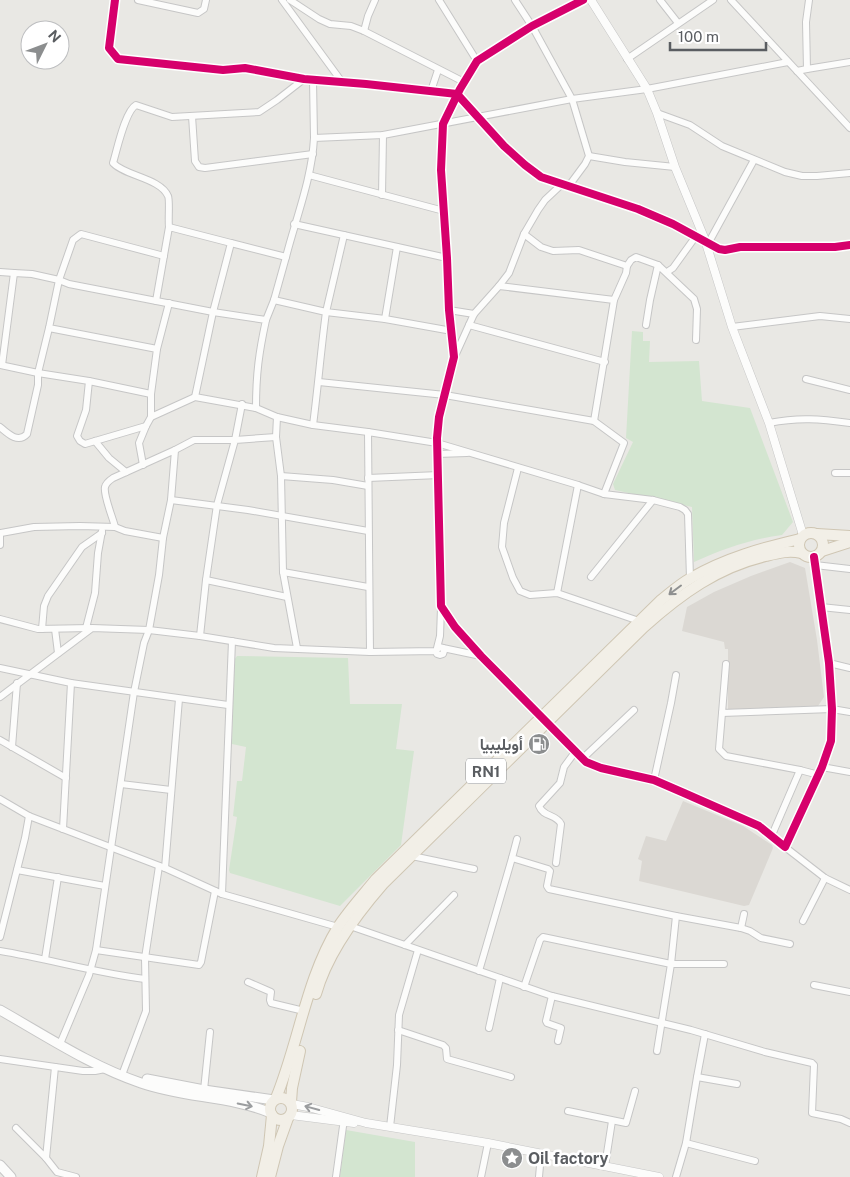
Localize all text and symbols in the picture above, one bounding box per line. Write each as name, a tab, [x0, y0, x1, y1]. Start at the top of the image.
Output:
north arrow	[20, 20, 70, 70]
scale bar	[670, 20, 766, 52]
text: N	[45, 27, 64, 46]
text: 100 m	[678, 28, 719, 45]
one-way arrow	[668, 585, 682, 595]
fuel station icon: أويليبيا	[527, 732, 551, 756]
place label: أويليبيا	[480, 735, 523, 755]
road number: RN1	[466, 758, 506, 784]
one-way arrow	[236, 1101, 252, 1110]
one-way arrow	[305, 1103, 321, 1112]
place icon: Oil factory	[500, 1146, 524, 1170]
place label: Oil factory	[528, 1149, 609, 1168]

